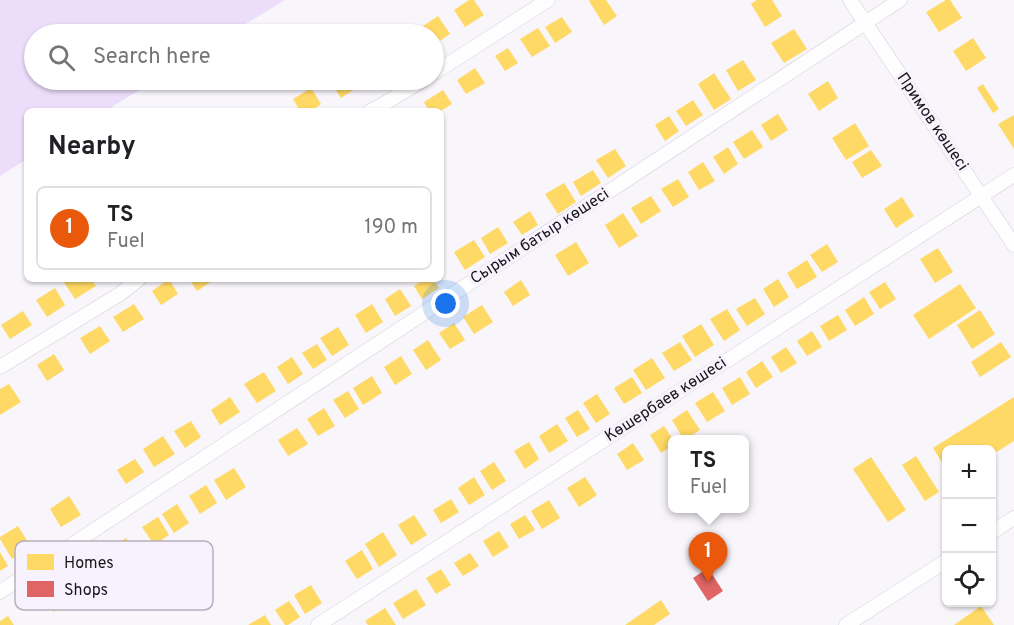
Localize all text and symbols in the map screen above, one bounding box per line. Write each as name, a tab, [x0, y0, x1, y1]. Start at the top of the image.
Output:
search box	[24, 24, 444, 90]
icon: search	[45, 41, 78, 74]
text: Search here	[93, 44, 211, 71]
street label: Примов көшесі	[892, 69, 972, 175]
text: Nearby	[48, 131, 136, 164]
street label: Сырым батыр көшесі	[467, 185, 613, 289]
text: TS	[107, 202, 134, 229]
text: 1	[66, 215, 74, 241]
text: 190 m	[364, 215, 418, 241]
text: Fuel	[107, 229, 145, 255]
your location	[431, 289, 460, 318]
street label: Көшербаев көшесі	[601, 353, 731, 447]
popup	[668, 435, 749, 513]
map controls	[942, 445, 996, 607]
button: +	[942, 445, 996, 499]
text: TS	[690, 448, 716, 475]
text: Fuel	[690, 475, 727, 501]
button: −	[942, 499, 996, 553]
pin: 1	[688, 532, 728, 582]
legend	[15, 541, 213, 610]
button: locate	[942, 553, 996, 607]
text: Homes	[64, 554, 114, 574]
text: Shops	[64, 581, 108, 601]

